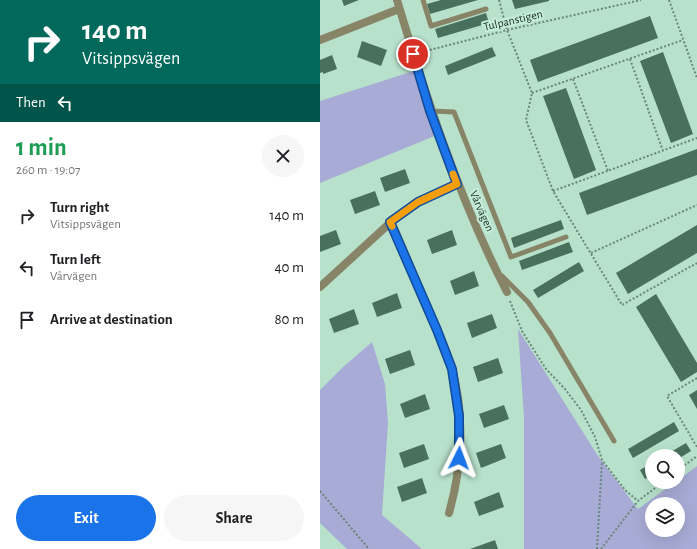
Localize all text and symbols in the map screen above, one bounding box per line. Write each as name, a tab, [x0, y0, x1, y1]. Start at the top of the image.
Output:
street label: Tulpanstigen	[482, 7, 544, 33]
icon: right	[16, 16, 68, 68]
text: 140 m	[82, 17, 148, 45]
pin	[396, 37, 430, 71]
icon: arrive	[402, 43, 424, 65]
text: Vitsippsvägen	[82, 50, 180, 68]
icon: left	[54, 92, 76, 114]
text: Then	[16, 95, 46, 110]
button: close	[262, 135, 304, 177]
text: 1 min	[16, 136, 67, 160]
text: 260 m · 19:07	[16, 164, 81, 177]
street label: Vårvägen	[468, 189, 496, 233]
text: Turn right	[50, 200, 109, 215]
icon: right	[16, 205, 38, 227]
text: 140 m	[269, 208, 304, 223]
text: Vitsippsvägen	[50, 218, 121, 231]
text: Turn left	[50, 252, 101, 267]
icon: left	[16, 257, 38, 279]
text: 40 m	[274, 260, 304, 275]
text: Vårvägen	[50, 270, 97, 283]
icon: arrive	[16, 309, 38, 331]
text: Arrive at destination	[50, 312, 173, 327]
text: 80 m	[274, 312, 304, 327]
position arrow	[438, 437, 480, 479]
map controls	[645, 449, 685, 537]
button: search	[645, 449, 685, 489]
button: Exit	[16, 495, 156, 541]
button: Share	[164, 495, 304, 541]
button: layers	[645, 497, 685, 537]

